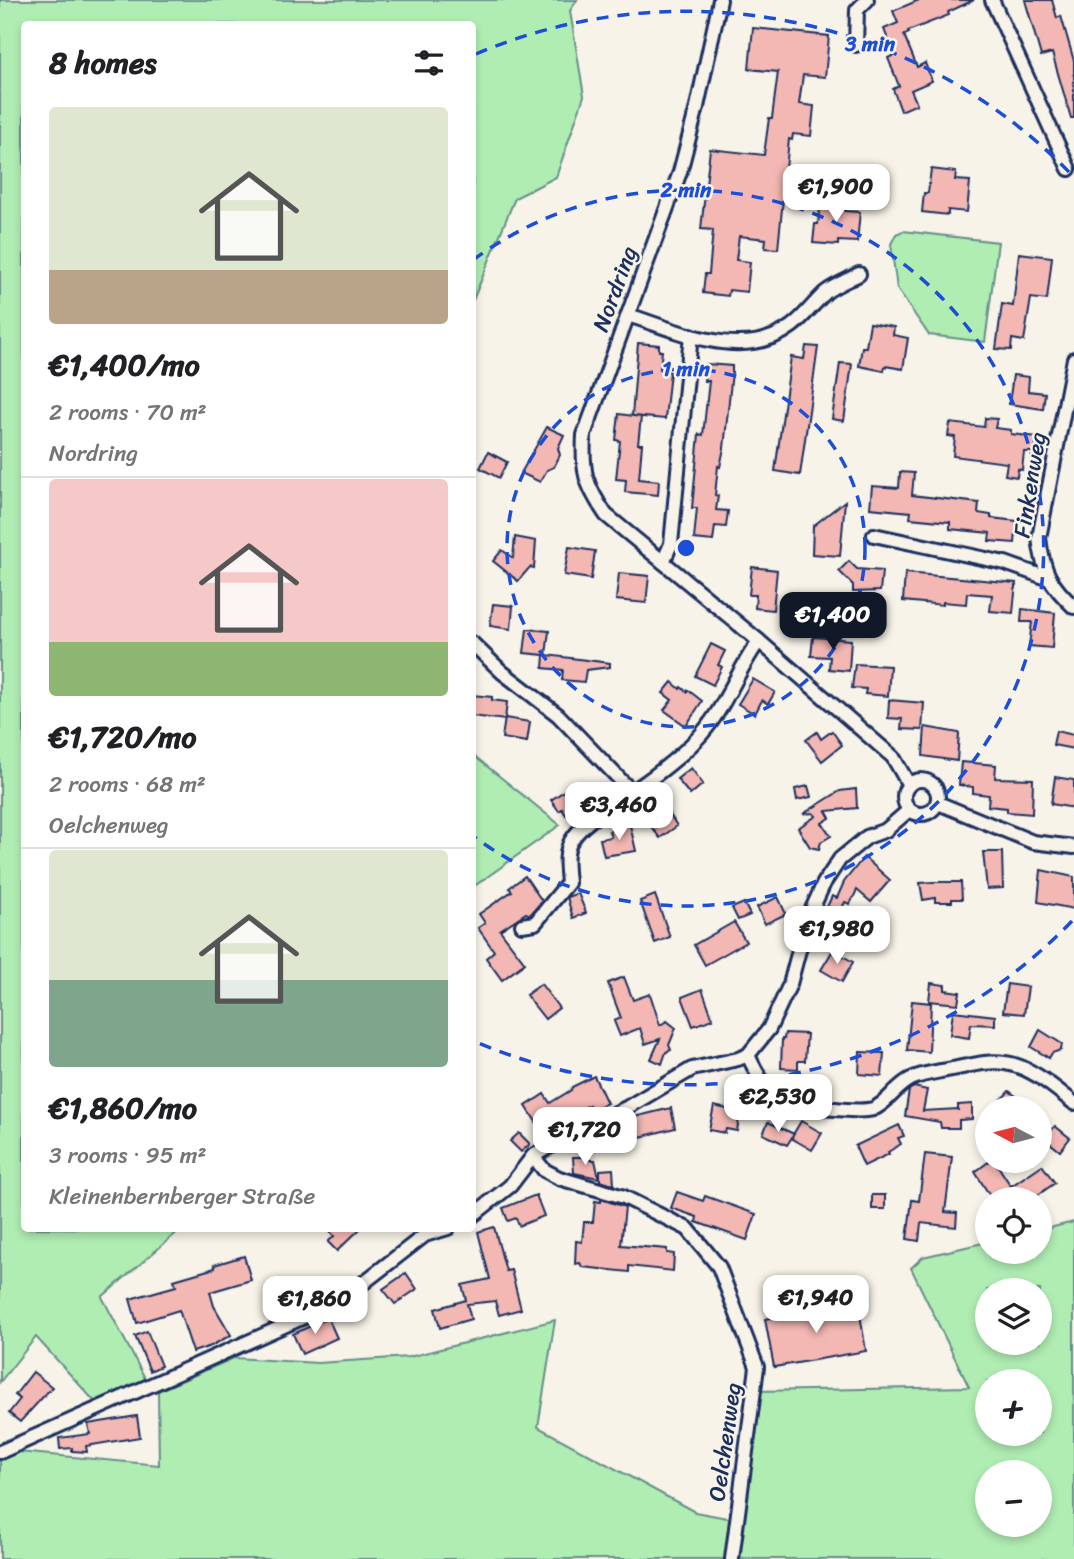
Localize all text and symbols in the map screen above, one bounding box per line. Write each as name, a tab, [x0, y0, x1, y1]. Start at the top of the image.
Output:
text: 3 min	[844, 25, 896, 63]
text: 8 homes	[49, 36, 157, 90]
icon: filters	[410, 44, 448, 82]
icon: home	[186, 153, 312, 279]
pin: €1,900	[779, 164, 893, 224]
text: €1,900	[799, 166, 873, 207]
text: 2 min	[660, 171, 712, 209]
street label: Nordring	[581, 240, 650, 338]
text: €1,400/mo	[49, 338, 200, 392]
text: 1 min	[662, 350, 711, 388]
text: 2 rooms · 70 m²	[49, 392, 207, 433]
street label: Finkenweg	[1001, 429, 1059, 541]
text: Nordring	[49, 433, 138, 474]
icon: home	[186, 525, 312, 651]
centre of rings	[674, 536, 698, 560]
pin: €1,400	[776, 592, 890, 652]
text: €1,400	[796, 594, 870, 635]
text: €1,720/mo	[49, 710, 196, 764]
text: 2 rooms · 68 m²	[49, 764, 206, 805]
pin: €3,460	[562, 782, 676, 842]
text: €3,460	[581, 784, 657, 825]
text: Oelchenweg	[49, 805, 169, 846]
icon: home	[186, 896, 312, 1022]
pin: €1,980	[780, 906, 894, 966]
text: €1,980	[800, 908, 874, 949]
pin: €2,530	[721, 1074, 835, 1134]
text: €2,530	[740, 1076, 816, 1117]
text: €1,860/mo	[49, 1081, 197, 1135]
north arrow	[975, 1096, 1052, 1172]
map controls	[975, 1096, 1052, 1537]
pin: €1,720	[528, 1108, 642, 1167]
text: €1,720	[549, 1109, 621, 1150]
text: 3 rooms · 95 m²	[49, 1135, 206, 1176]
text: Kleinenbernberger Straße	[49, 1176, 315, 1217]
button: locate	[975, 1187, 1052, 1264]
pin: €1,860	[258, 1276, 372, 1336]
pin: €1,940	[759, 1276, 873, 1335]
text: €1,940	[779, 1277, 853, 1318]
text: €1,860	[279, 1278, 351, 1319]
button: layers	[975, 1278, 1052, 1355]
button: +	[975, 1369, 1052, 1446]
street label: Oelchenweg	[696, 1380, 754, 1504]
button: −	[975, 1460, 1052, 1537]

